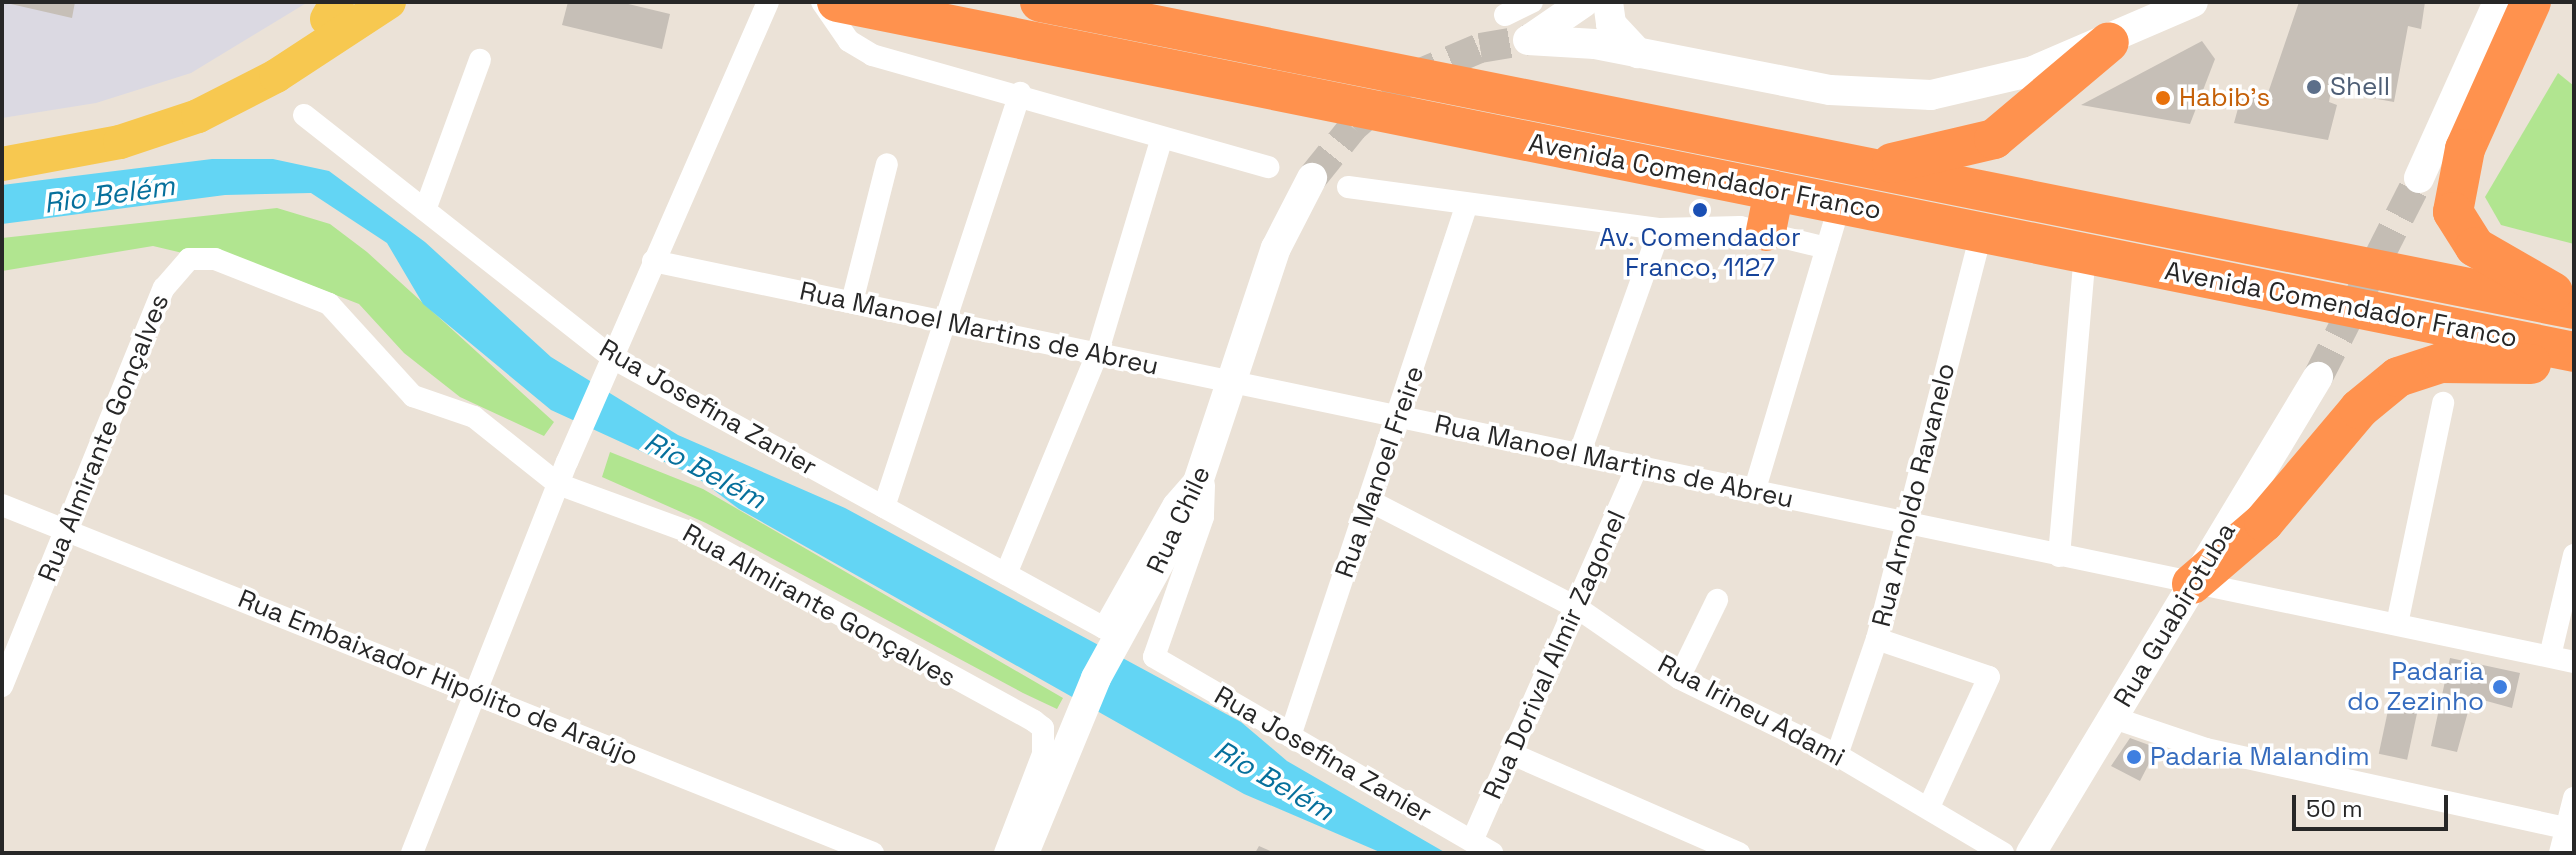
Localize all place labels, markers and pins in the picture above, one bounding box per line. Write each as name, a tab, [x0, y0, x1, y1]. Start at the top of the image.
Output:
place label: Shell	[2330, 71, 2390, 103]
marker: Shell	[2305, 78, 2323, 96]
place label: Habib's	[2179, 82, 2270, 114]
marker: Habib's	[2154, 89, 2172, 107]
marker: Av. Comendador Franco, 1127	[1691, 201, 1709, 219]
place label: Av. Comendador Franco, 1127	[1599, 222, 1801, 284]
place label: Padaria do Zezinho	[2347, 656, 2484, 718]
marker: Padaria do Zezinho	[2491, 678, 2509, 696]
place label: Padaria Malandim	[2150, 741, 2370, 773]
marker: Padaria Malandim	[2125, 748, 2143, 766]

